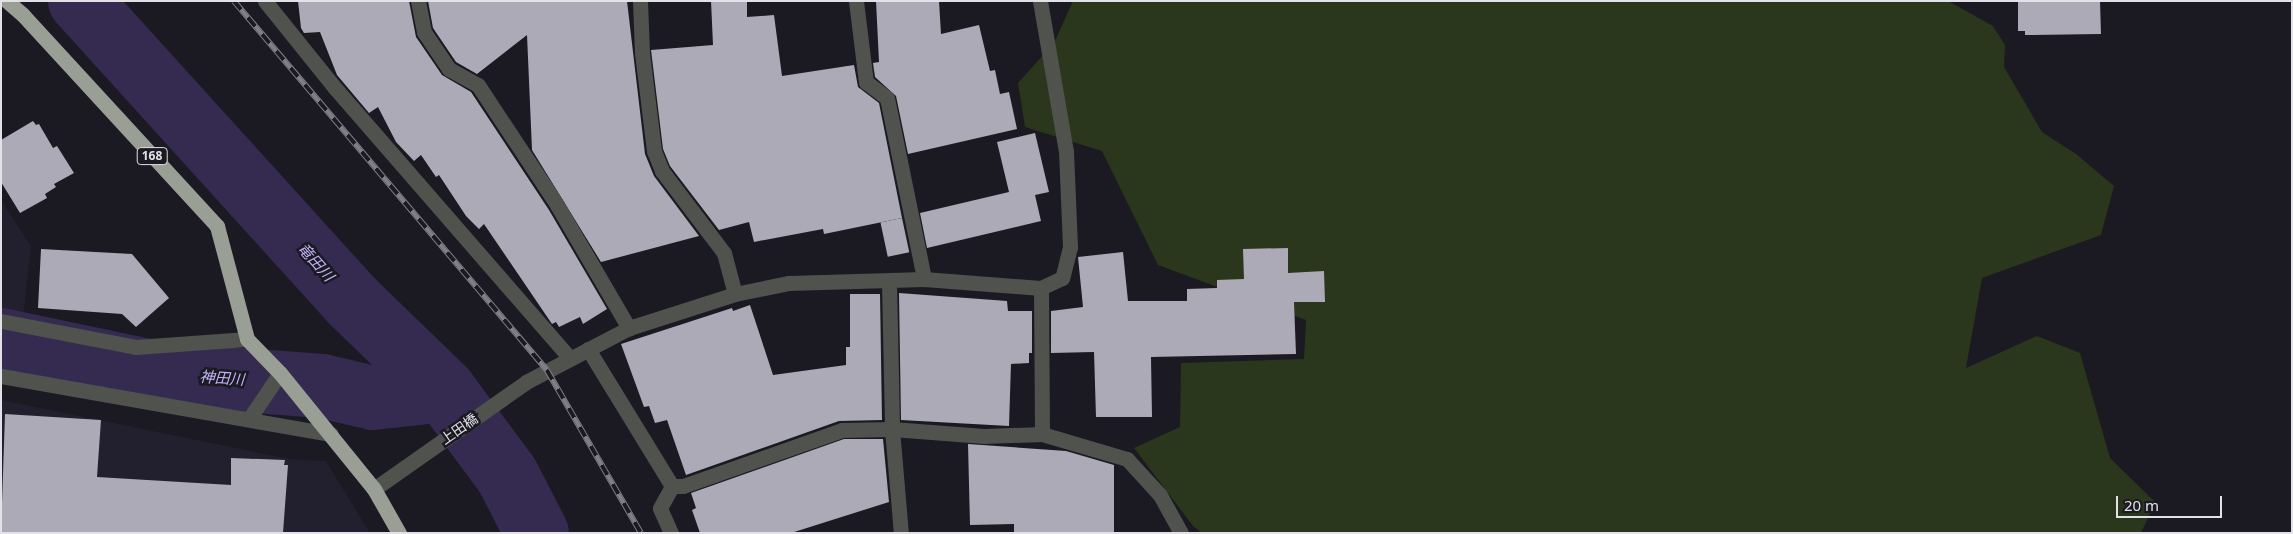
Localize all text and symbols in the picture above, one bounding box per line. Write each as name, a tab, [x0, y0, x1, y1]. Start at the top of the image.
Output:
road number: 168	[136, 146, 168, 166]
water label: 竜田川	[294, 239, 338, 285]
water label: 神田川	[199, 367, 245, 389]
street label: 上田橋	[437, 410, 481, 448]
scale bar	[2118, 486, 2224, 518]
text: 20 m	[2124, 495, 2159, 515]

